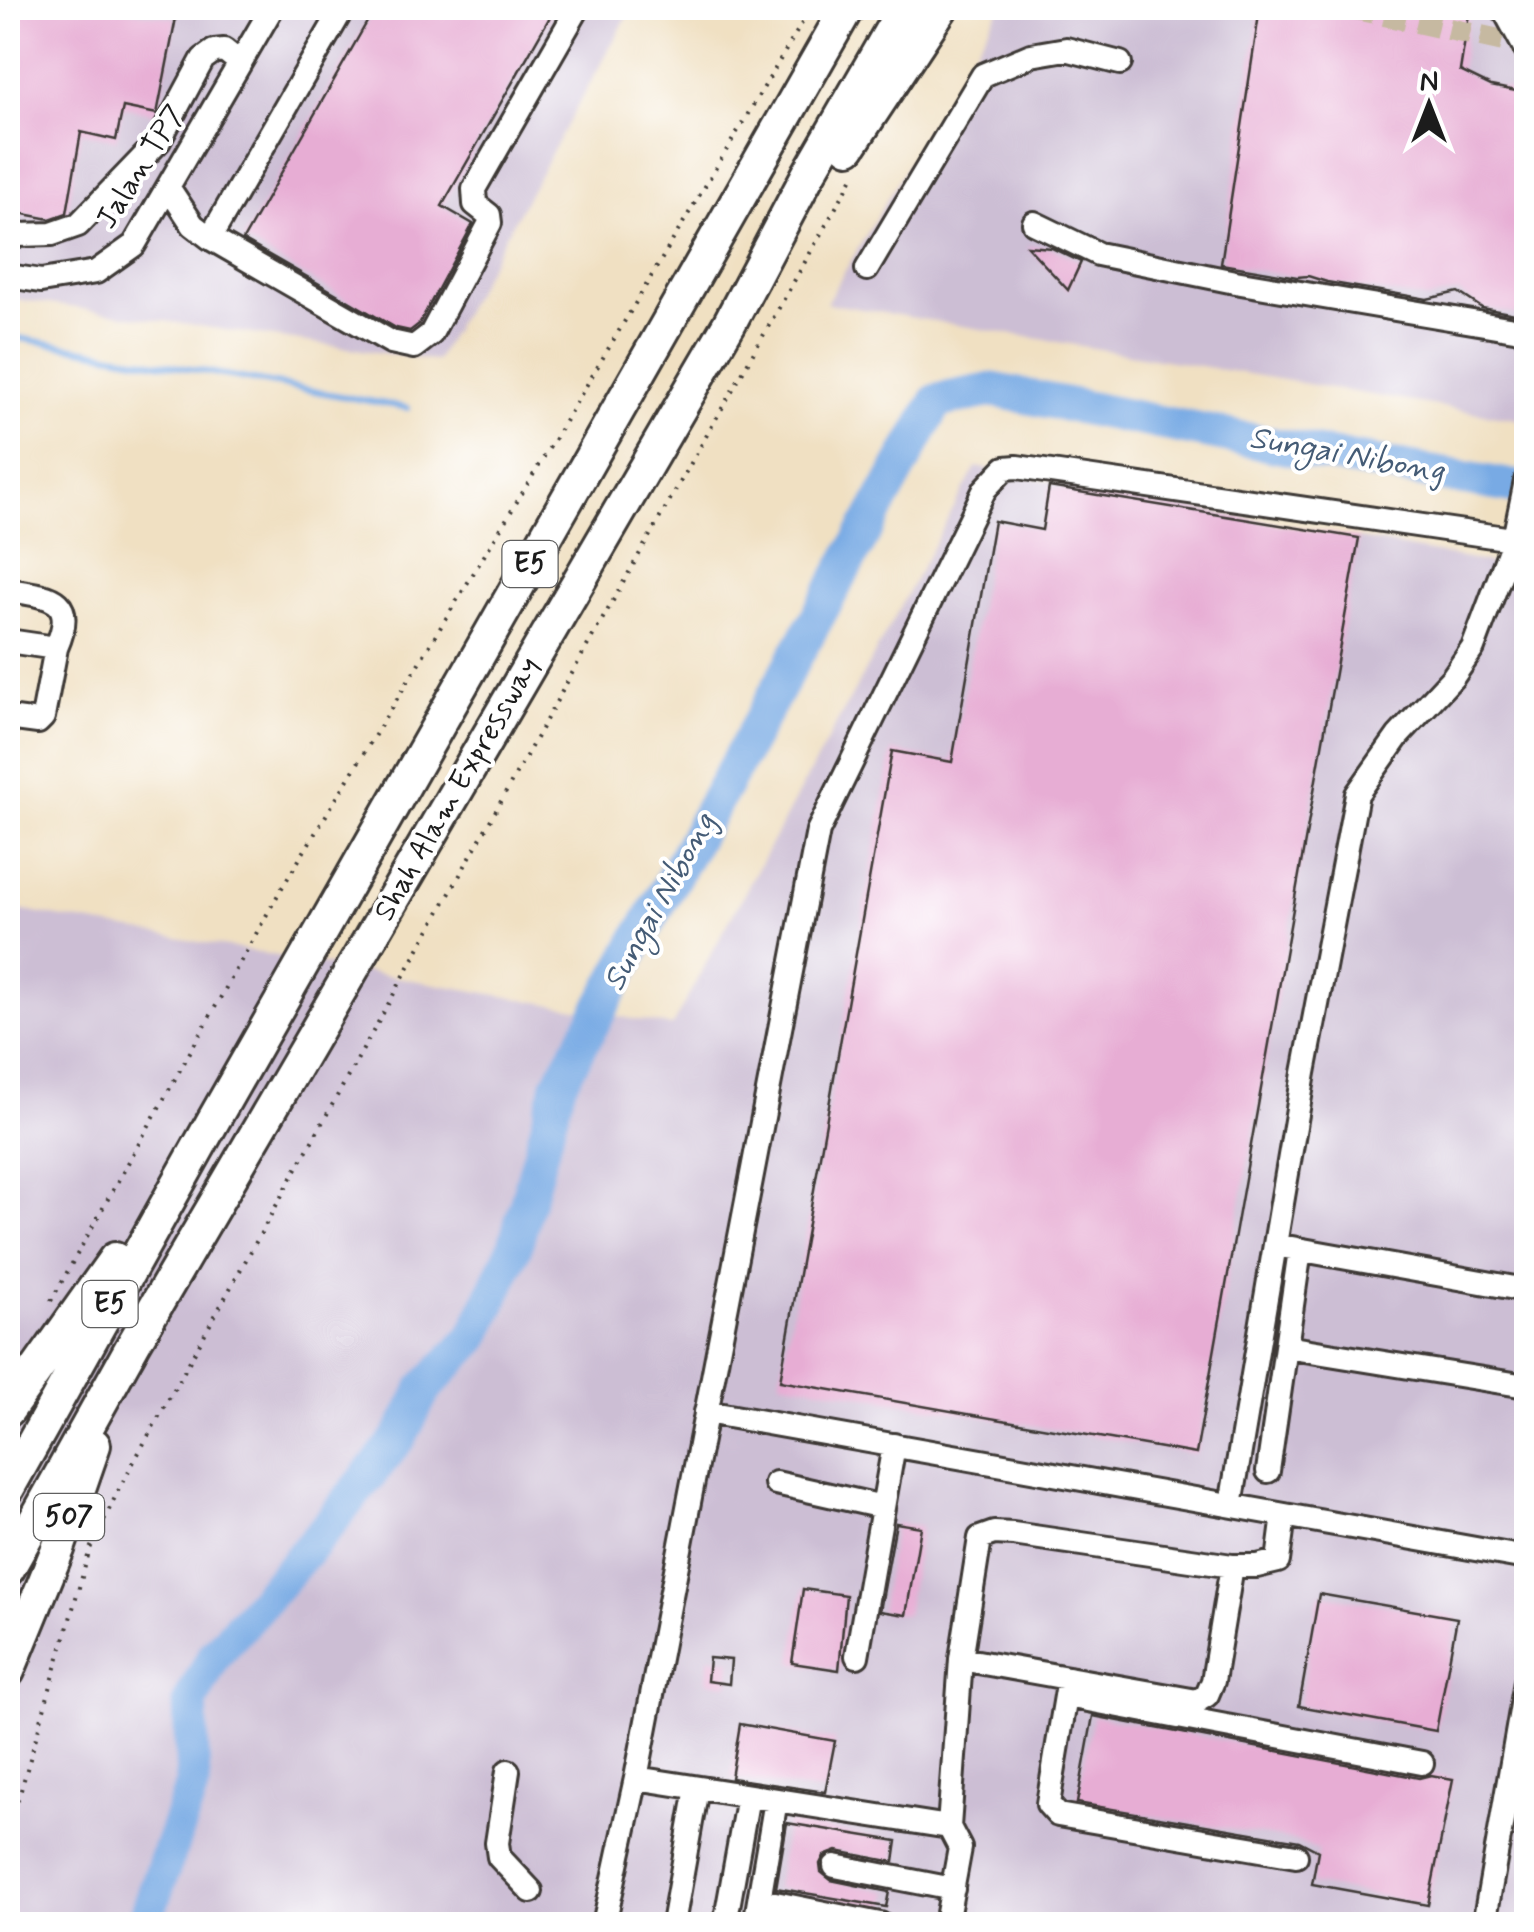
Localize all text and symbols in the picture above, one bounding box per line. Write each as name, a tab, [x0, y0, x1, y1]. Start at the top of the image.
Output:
north arrow	[1379, 55, 1479, 155]
text: N	[1420, 64, 1438, 101]
street label: Jalan TP7	[88, 98, 194, 236]
water label: Sungai Nibong	[1246, 417, 1449, 496]
road number: E5	[502, 541, 558, 587]
street label: Shah Alam Expressway	[365, 650, 549, 928]
water label: Sungai Nibong	[594, 805, 729, 1000]
road number: E5	[82, 1281, 138, 1327]
road number: 507	[34, 1494, 104, 1540]

